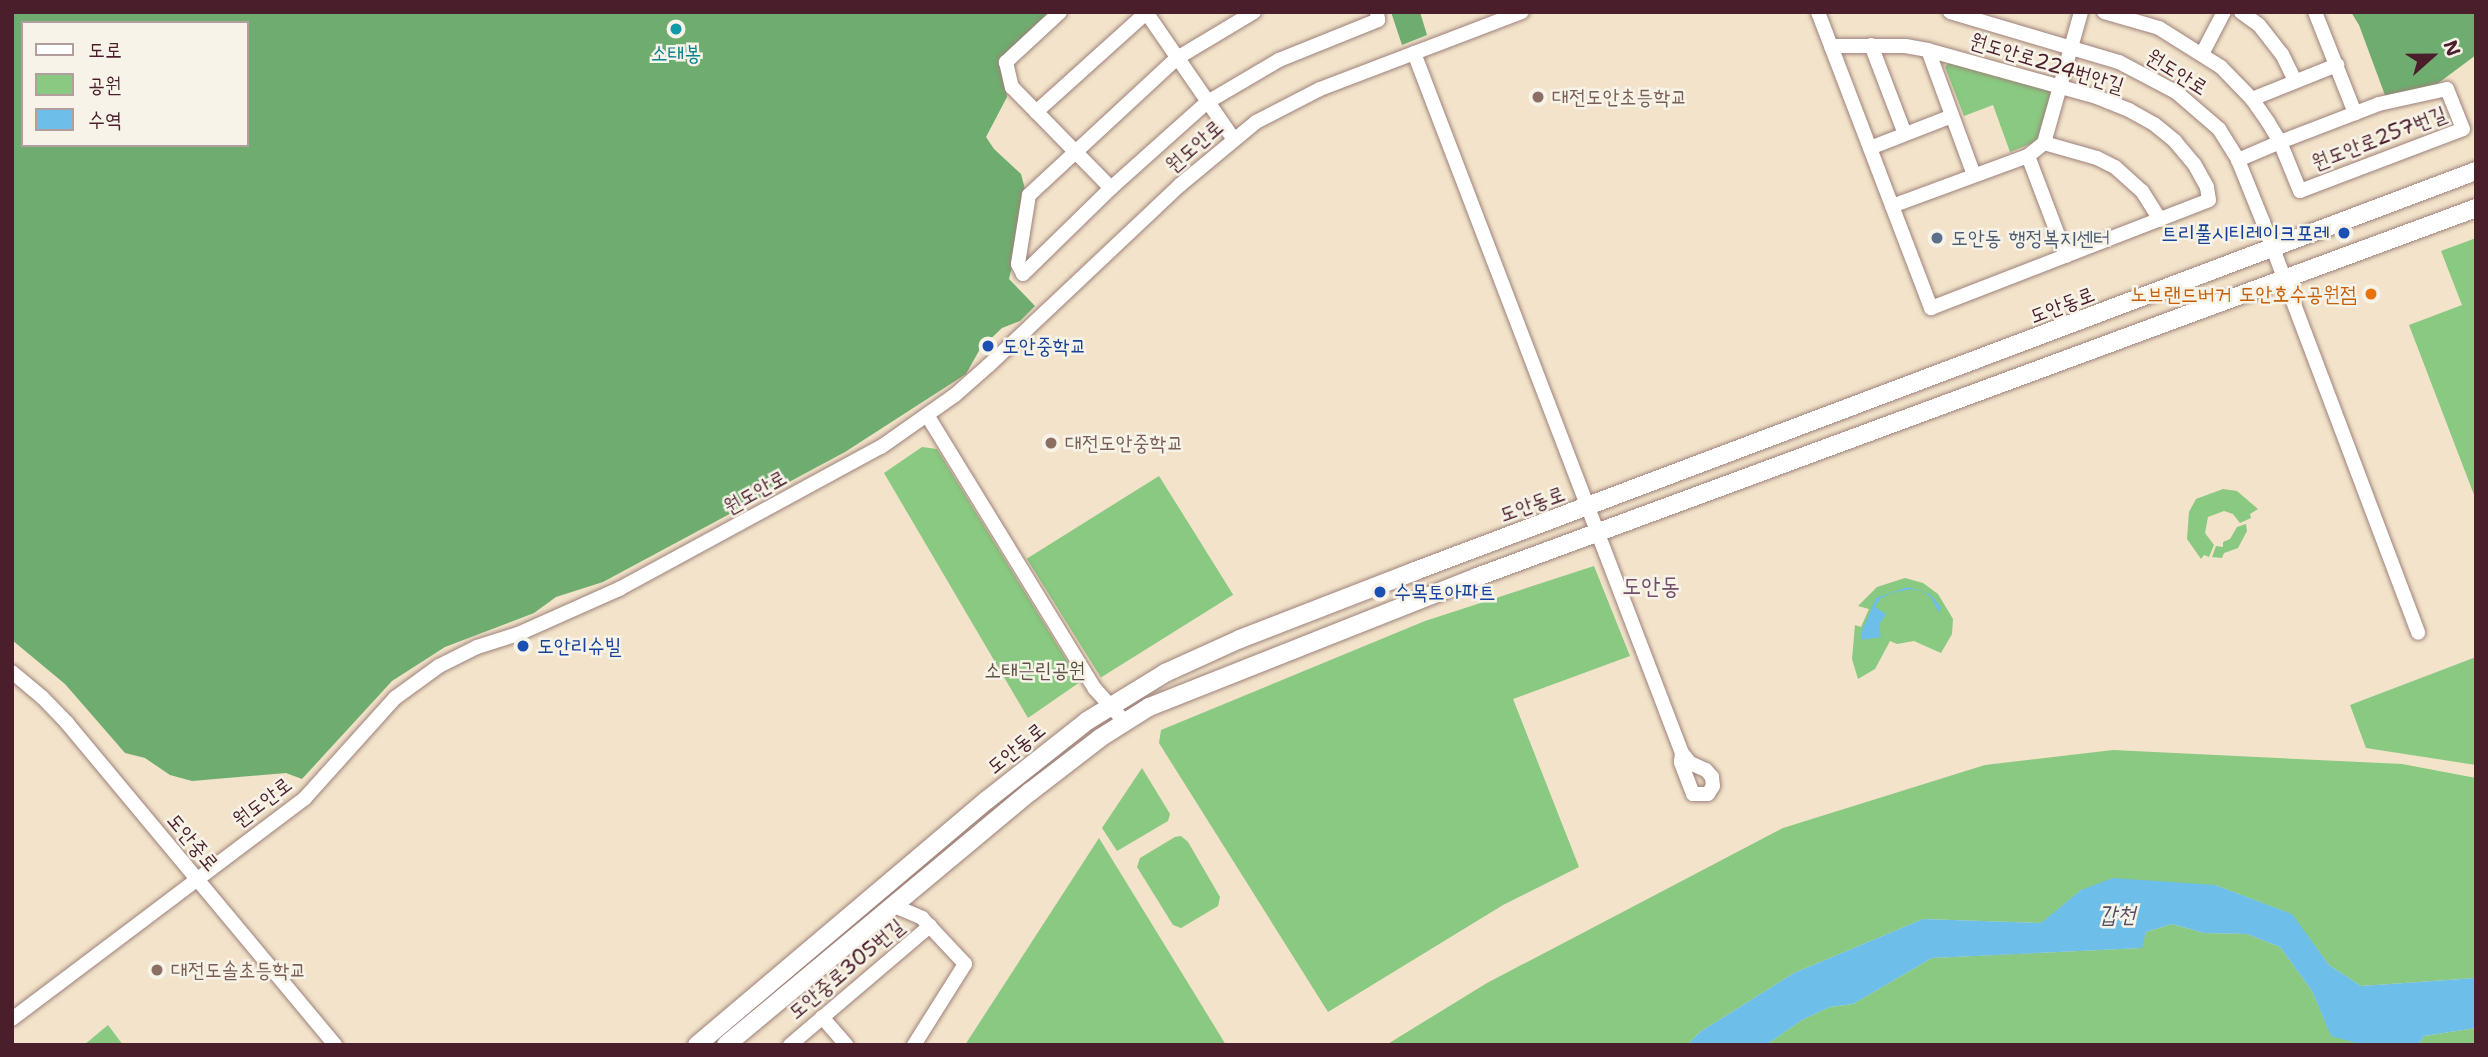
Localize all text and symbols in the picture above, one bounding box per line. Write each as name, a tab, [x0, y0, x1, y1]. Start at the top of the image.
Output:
legend	[21, 21, 248, 147]
marker: 소태봉	[668, 21, 684, 37]
north arrow	[2397, 21, 2467, 91]
street label: 원도안로224번안길	[1967, 28, 2127, 98]
text: 도로	[88, 36, 122, 64]
text: N	[2438, 37, 2466, 60]
place label: 소태봉	[651, 40, 701, 66]
street label: 원도안로	[2142, 43, 2212, 101]
text: 공원	[88, 71, 122, 99]
place label: 대전도안초등학교	[1552, 84, 1687, 110]
marker: 대전도안초등학교	[1530, 89, 1546, 105]
street label: 원도안로257번길	[2308, 101, 2450, 175]
text: 수역	[88, 106, 122, 134]
street label: 원도안로	[1160, 114, 1228, 178]
place label: 트리풀시티레이크포레	[2161, 220, 2330, 246]
place label: 도안동 행정복지센터	[1951, 225, 2110, 251]
marker: 트리풀시티레이크포레	[2336, 225, 2352, 241]
marker: 도안동 행정복지센터	[1929, 230, 1945, 246]
street label: 도안동로	[2026, 281, 2098, 329]
place label: 노브랜드버거 도안호수공원점	[2130, 281, 2357, 307]
marker: 노브랜드버거 도안호수공원점	[2363, 286, 2379, 302]
place label: 도안중학교	[1002, 333, 1086, 359]
marker: 도안중학교	[980, 338, 996, 354]
place label: 대전도안중학교	[1065, 430, 1183, 456]
marker: 대전도안중학교	[1043, 435, 1059, 451]
street label: 원도안로	[719, 465, 791, 519]
street label: 도안동로	[1496, 481, 1568, 527]
district label: 도안동	[1622, 573, 1680, 601]
place label: 수목토아파트	[1394, 579, 1495, 605]
marker: 수목토아파트	[1372, 584, 1388, 600]
place label: 도안리슈빌	[537, 633, 621, 659]
marker: 도안리슈빌	[515, 638, 531, 654]
park label: 소태근린공원	[984, 657, 1086, 683]
street label: 도안동로	[982, 717, 1050, 779]
street label: 원도안로	[227, 772, 297, 832]
street label: 도안중로	[162, 808, 224, 876]
water label: 갑천	[2098, 900, 2136, 928]
street label: 도안중로305번길	[783, 913, 909, 1025]
place label: 대전도솔초등학교	[171, 957, 306, 983]
marker: 대전도솔초등학교	[149, 962, 165, 978]

